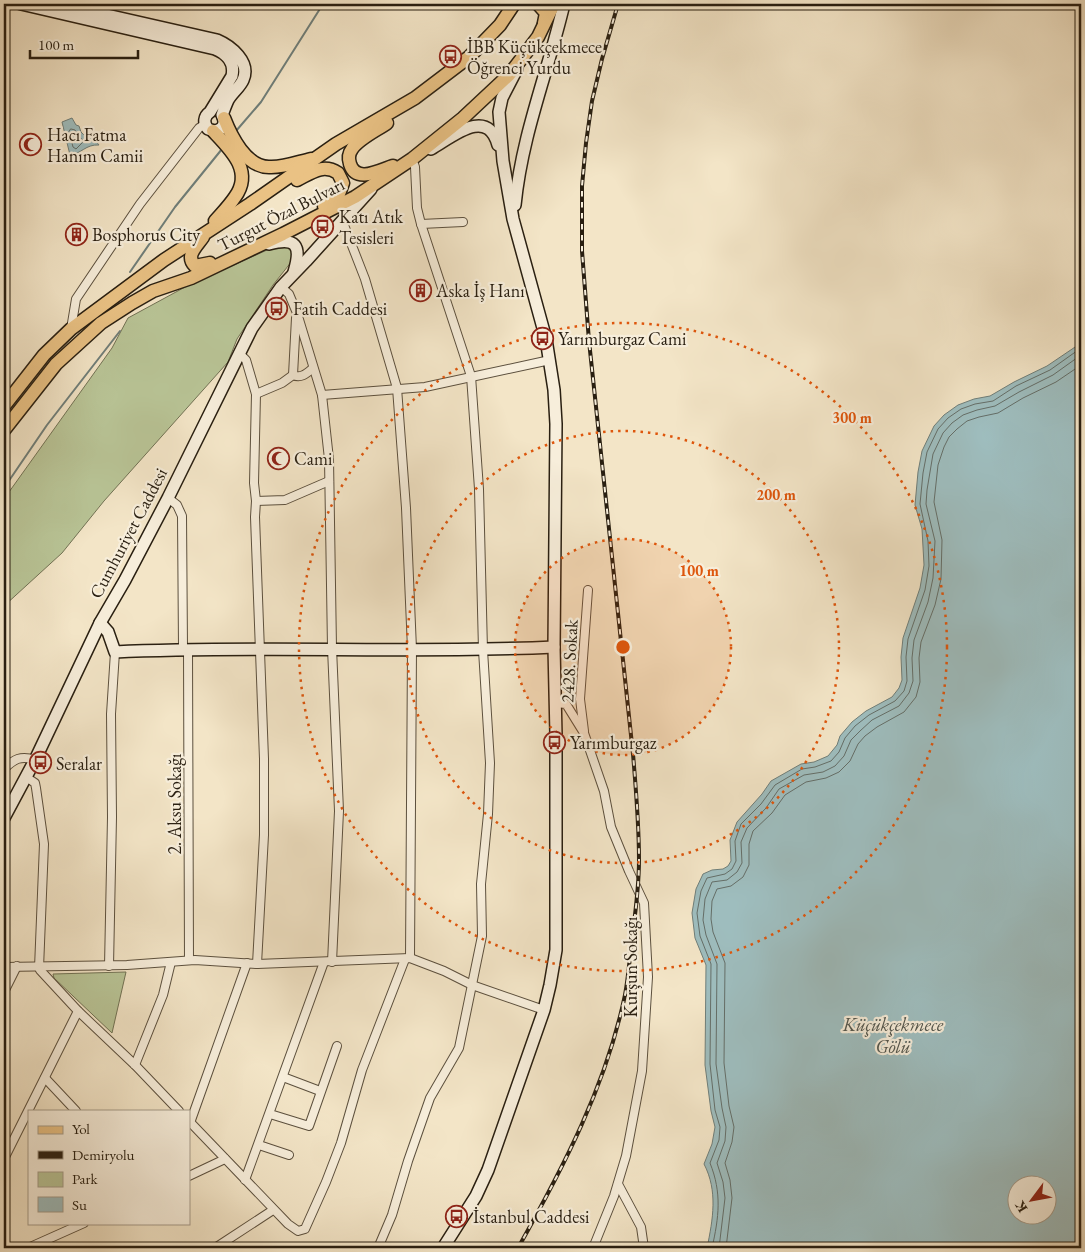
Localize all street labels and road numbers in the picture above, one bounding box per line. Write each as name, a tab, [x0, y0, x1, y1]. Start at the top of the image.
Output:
street label: Turgut Özal Bulvarı	[214, 172, 349, 256]
street label: Cumhuriyet Caddesi	[84, 463, 172, 602]
street label: 2428. Sokak	[555, 618, 583, 703]
street label: 2. Aksu Sokağı	[163, 753, 186, 855]
street label: Kurşun Sokağı	[619, 916, 642, 1018]

